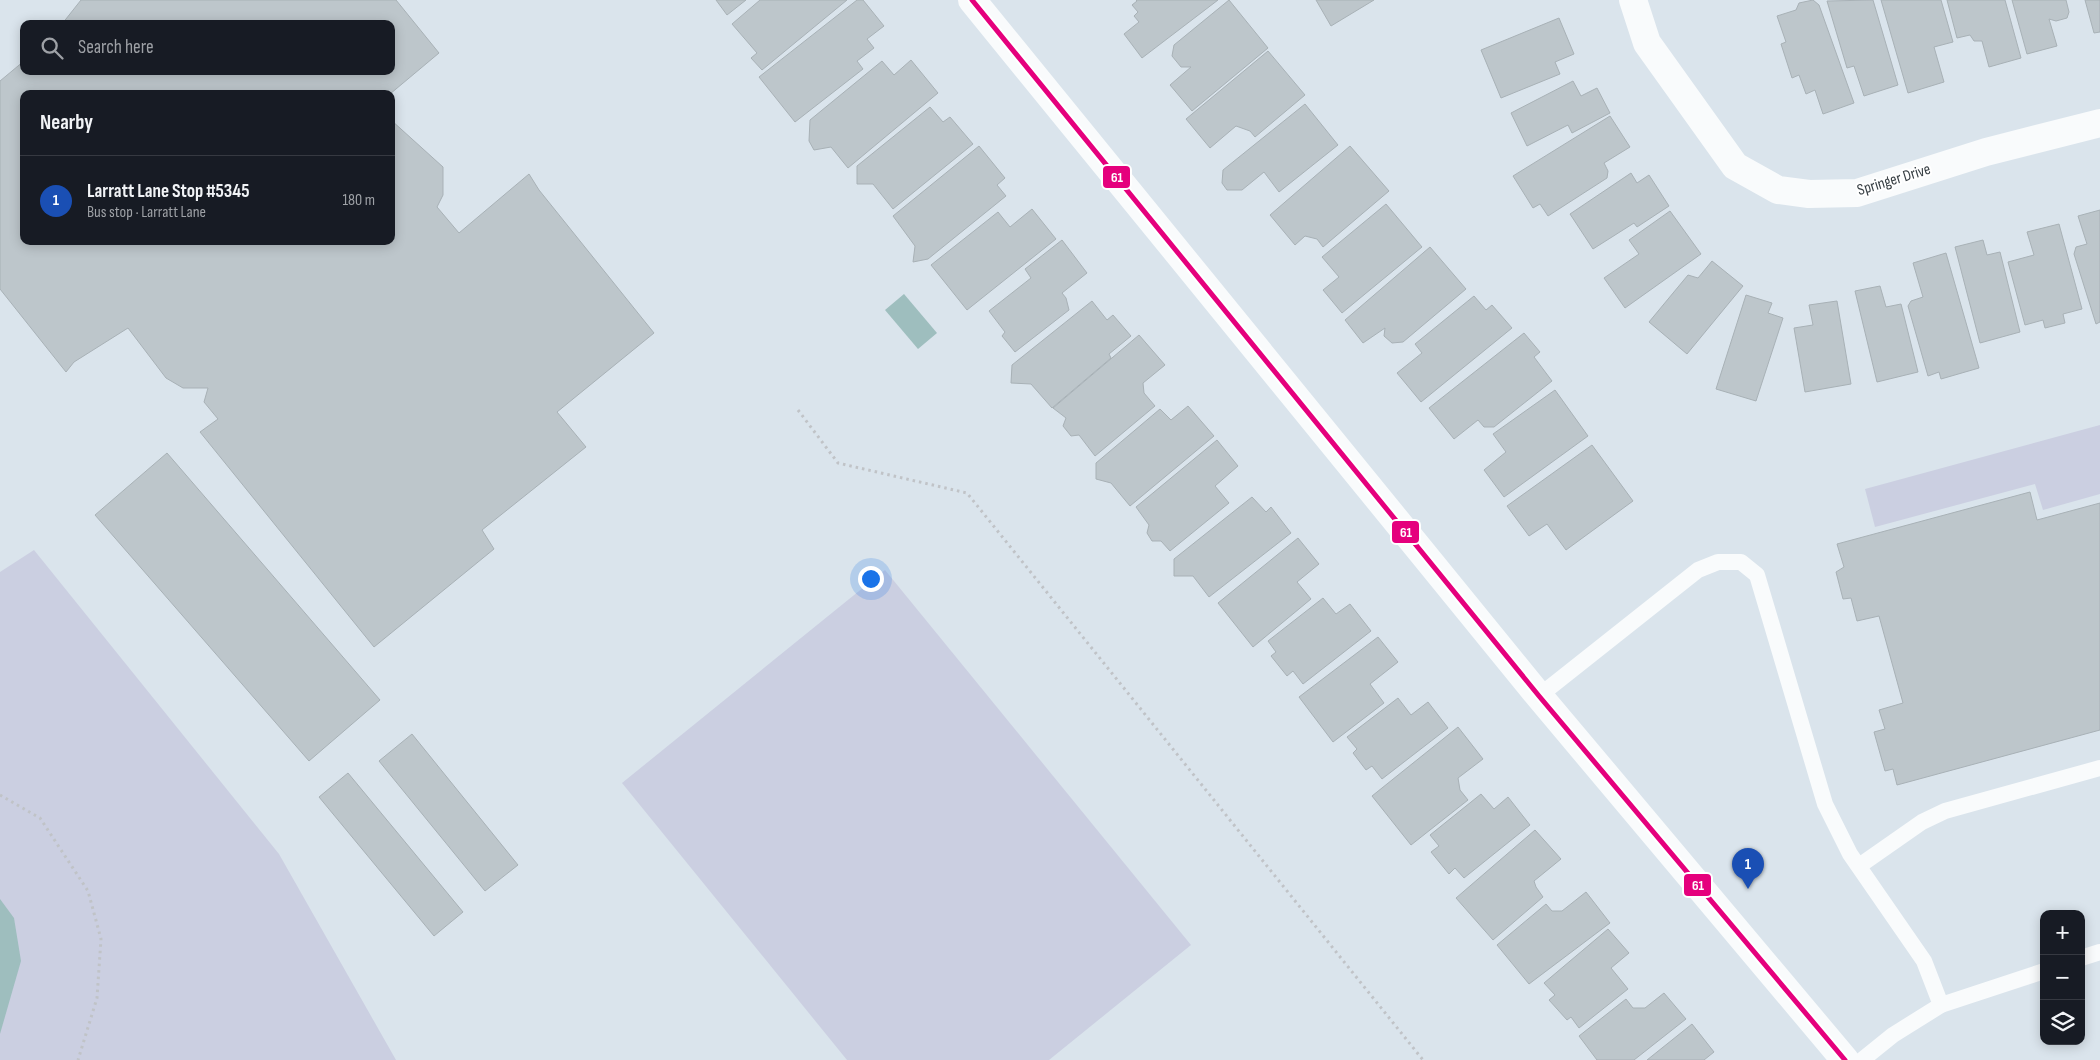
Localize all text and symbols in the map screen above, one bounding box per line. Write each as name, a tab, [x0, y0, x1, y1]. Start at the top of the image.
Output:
search box	[20, 20, 395, 75]
icon: search	[38, 34, 66, 62]
text: Search here	[78, 36, 154, 59]
text: Nearby	[40, 110, 93, 135]
street label: Springer Drive	[1855, 160, 1933, 200]
line badge: 61	[1102, 165, 1131, 189]
text: 61	[1111, 169, 1124, 186]
text: Larratt Lane Stop #5345	[87, 180, 250, 203]
text: 1	[53, 191, 59, 210]
text: 180 m	[342, 191, 375, 210]
text: Bus stop · Larratt Lane	[87, 203, 206, 222]
line badge: 61	[1391, 520, 1420, 544]
text: 61	[1400, 524, 1413, 541]
your location	[858, 566, 884, 592]
pin: 1	[1732, 848, 1764, 889]
line badge: 61	[1683, 873, 1712, 897]
text: 61	[1692, 877, 1705, 894]
map controls	[2040, 910, 2085, 1045]
button: +	[2040, 910, 2085, 955]
button: −	[2040, 955, 2085, 1000]
button: layers	[2040, 1000, 2085, 1045]

